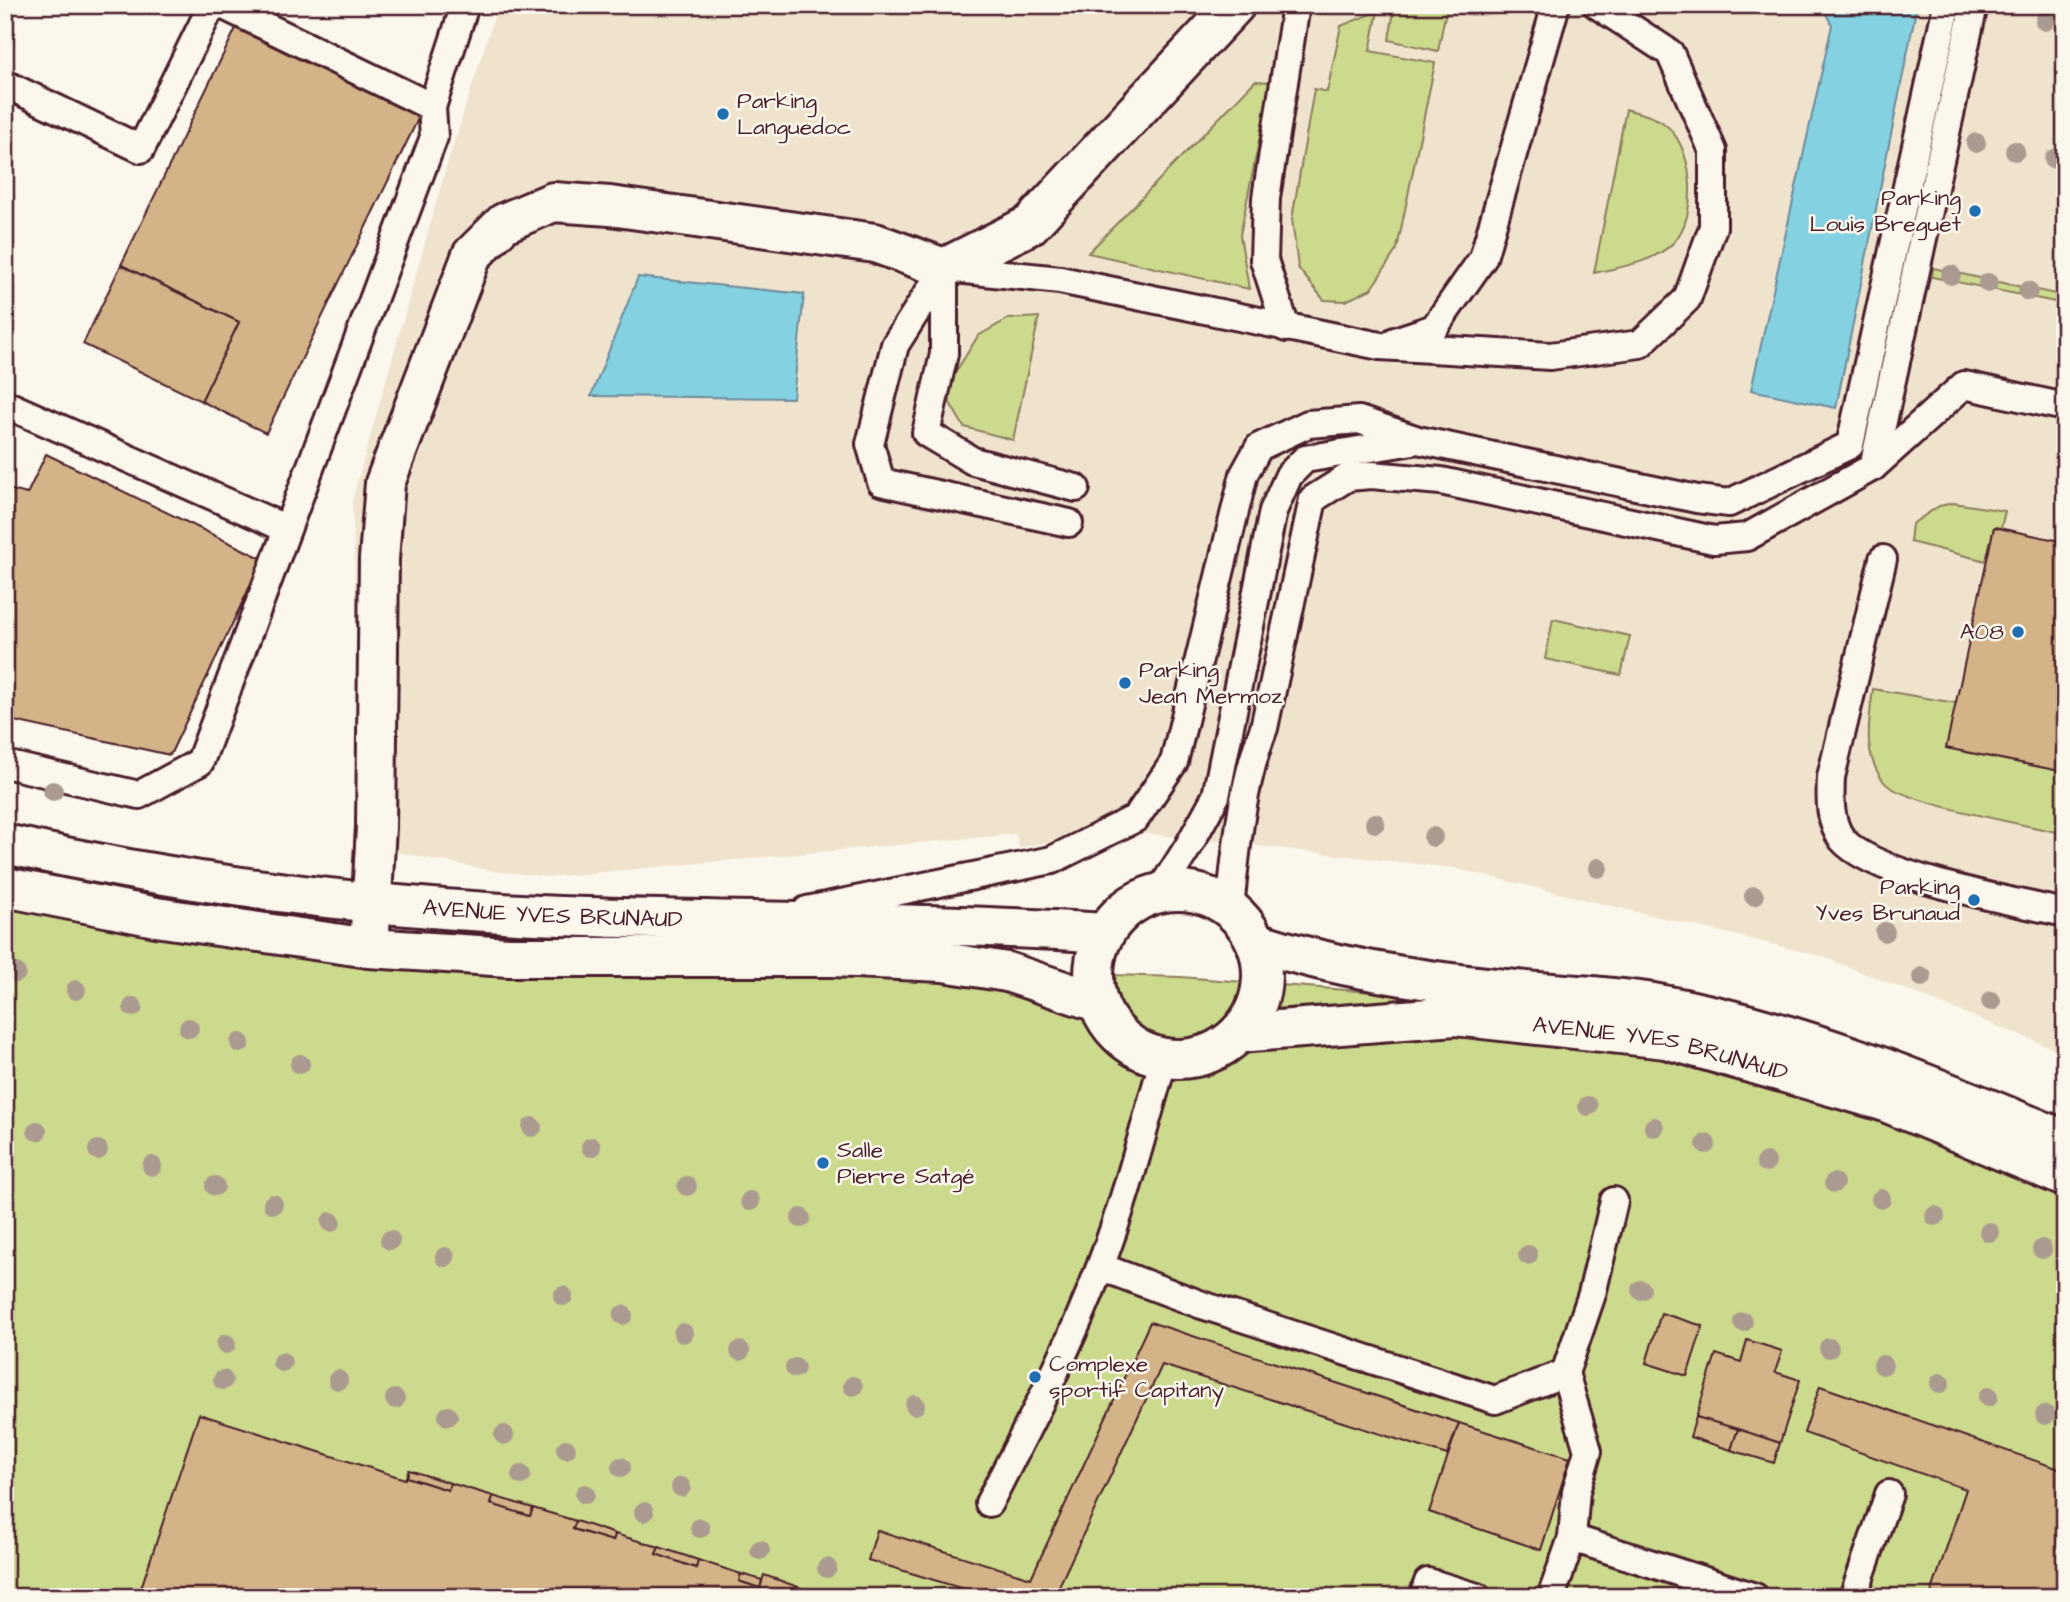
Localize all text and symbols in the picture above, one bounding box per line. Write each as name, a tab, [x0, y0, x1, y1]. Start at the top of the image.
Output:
place label: Parking Languedoc	[737, 85, 851, 144]
marker: Parking Languedoc	[715, 106, 731, 122]
place label: Parking Louis Breguet	[1809, 182, 1962, 241]
marker: Parking Louis Breguet	[1967, 203, 1983, 219]
place label: A08	[1960, 616, 2004, 648]
marker: A08	[2010, 624, 2026, 640]
place label: Parking Jean Mermoz	[1139, 654, 1283, 712]
marker: Parking Jean Mermoz	[1117, 675, 1133, 691]
place label: Parking Yves Brunaud	[1815, 871, 1960, 929]
street label: AVENUE YVES BRUNAUD	[422, 891, 683, 936]
marker: Parking Yves Brunaud	[1966, 892, 1982, 908]
street label: AVENUE YVES BRUNAUD	[1531, 1009, 1792, 1089]
place label: Salle Pierre Satgé	[837, 1134, 975, 1193]
marker: Salle Pierre Satgé	[815, 1155, 831, 1171]
place label: Complexe sportif Capitany	[1049, 1348, 1224, 1407]
marker: Complexe sportif Capitany	[1027, 1369, 1043, 1385]

